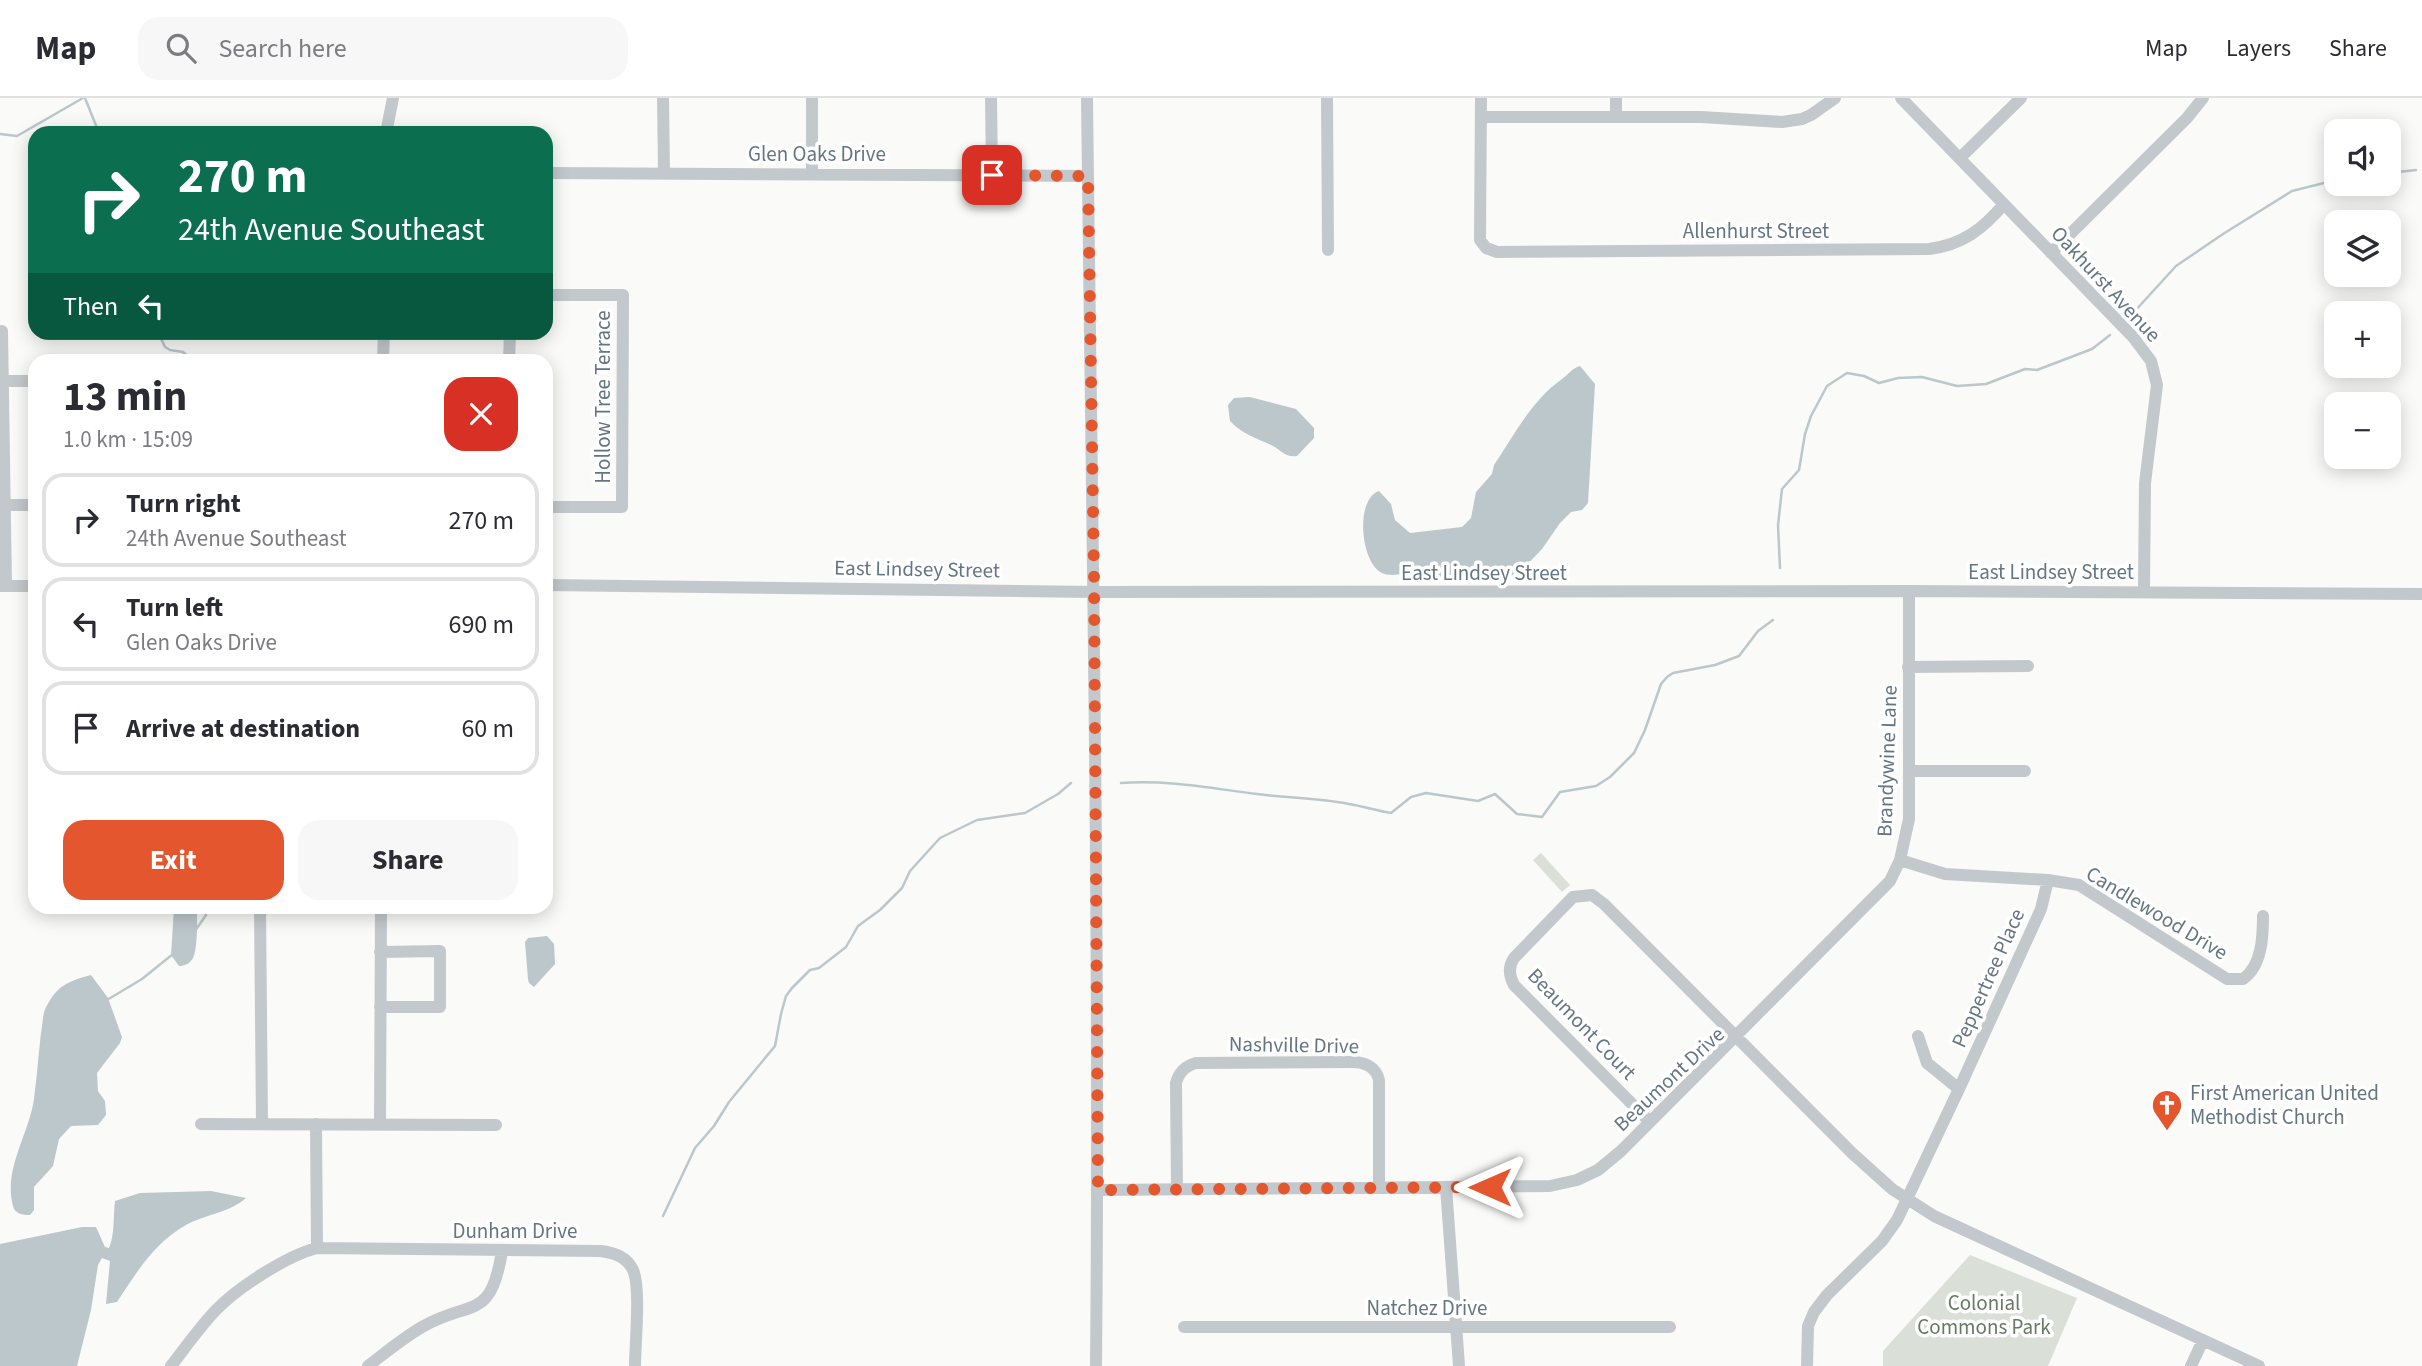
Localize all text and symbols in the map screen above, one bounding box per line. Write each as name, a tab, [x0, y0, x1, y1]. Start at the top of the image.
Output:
search box	[138, 17, 628, 80]
text: Map	[35, 25, 96, 72]
icon: search	[162, 29, 200, 67]
text: Search here	[218, 30, 347, 67]
text: Map	[2145, 31, 2188, 66]
text: Layers	[2226, 31, 2291, 66]
text: Share	[2329, 31, 2387, 66]
map controls	[2324, 119, 2401, 469]
button: sound	[2324, 119, 2401, 196]
street label: Glen Oaks Drive	[748, 139, 886, 169]
text: 270 m	[178, 142, 307, 212]
pin	[962, 145, 1022, 205]
icon: right	[63, 154, 154, 245]
icon: arrive	[973, 156, 1011, 194]
text: 24th Avenue Southeast	[178, 207, 485, 253]
button: layers	[2324, 210, 2401, 287]
street label: Allenhurst Street	[1683, 216, 1829, 246]
street label: Oakhurst Avenue	[2044, 219, 2168, 349]
icon: left	[132, 287, 170, 325]
text: Then	[63, 288, 118, 325]
button: +	[2324, 301, 2401, 378]
street label: Hollow Tree Terrace	[588, 310, 618, 484]
text: 13 min	[63, 367, 187, 427]
button: close	[444, 377, 518, 451]
button: −	[2324, 392, 2401, 469]
text: 1.0 km · 15:09	[63, 423, 193, 456]
text: Turn right	[126, 485, 241, 522]
icon: right	[67, 501, 105, 539]
text: 270 m	[448, 502, 514, 539]
text: 24th Avenue Southeast	[126, 522, 346, 555]
street label: East Lindsey Street	[834, 553, 1000, 585]
street label: East Lindsey Street	[1968, 557, 2134, 587]
street label: East Lindsey Street	[1401, 558, 1567, 588]
text: Turn left	[126, 589, 223, 626]
icon: left	[67, 605, 105, 643]
text: 690 m	[448, 606, 514, 643]
text: Glen Oaks Drive	[126, 626, 277, 659]
street label: Brandywine Lane	[1869, 685, 1905, 837]
icon: arrive	[67, 709, 105, 747]
text: Arrive at destination	[126, 710, 360, 747]
text: 60 m	[461, 710, 514, 747]
button: Exit	[63, 820, 284, 900]
button: Share	[298, 820, 518, 900]
street label: Candlewood Drive	[2080, 859, 2234, 967]
street label: Peppertree Place	[1944, 904, 2032, 1052]
street label: Beaumont Court	[1521, 961, 1643, 1087]
street label: Beaumont Drive	[1607, 1020, 1731, 1138]
street label: Nashville Drive	[1229, 1029, 1359, 1061]
place label: First American United Methodist Church	[2190, 1078, 2379, 1132]
church icon: First American United Methodist Church	[2150, 1088, 2184, 1132]
position arrow	[1453, 1150, 1527, 1224]
street label: Dunham Drive	[453, 1216, 577, 1246]
park label: Colonial Commons Park	[1917, 1288, 2051, 1342]
street label: Natchez Drive	[1367, 1293, 1487, 1323]

